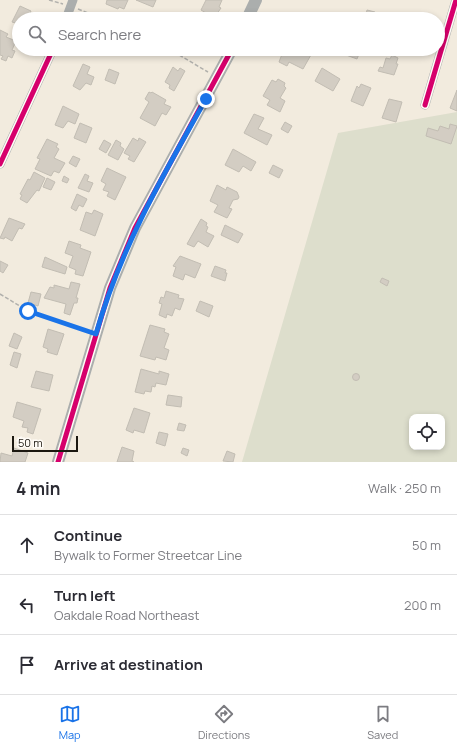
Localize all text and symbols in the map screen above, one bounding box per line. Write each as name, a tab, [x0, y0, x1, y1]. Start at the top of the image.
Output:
search box	[12, 12, 445, 56]
icon: search	[26, 23, 48, 45]
text: Search here	[58, 24, 141, 45]
route end	[197, 90, 215, 108]
route start	[19, 302, 37, 320]
map controls	[409, 414, 445, 450]
button: locate	[409, 414, 445, 450]
scale bar	[12, 434, 78, 453]
text: 50 m	[18, 435, 43, 450]
text: 4 min	[16, 477, 60, 500]
text: Walk · 250 m	[368, 479, 441, 497]
text: Continue	[54, 525, 122, 546]
icon: ahead	[16, 534, 38, 556]
text: 50 m	[412, 536, 441, 554]
text: Bywalk to Former Streetcar Line	[54, 546, 242, 564]
text: Turn left	[54, 585, 116, 606]
icon: left	[16, 594, 38, 616]
text: 200 m	[404, 596, 441, 614]
text: Oakdale Road Northeast	[54, 606, 199, 624]
icon: arrive	[16, 654, 38, 676]
text: Arrive at destination	[54, 654, 203, 675]
tab: Map	[59, 703, 81, 742]
tab: Directions	[198, 703, 250, 742]
tab: Saved	[367, 703, 398, 742]

